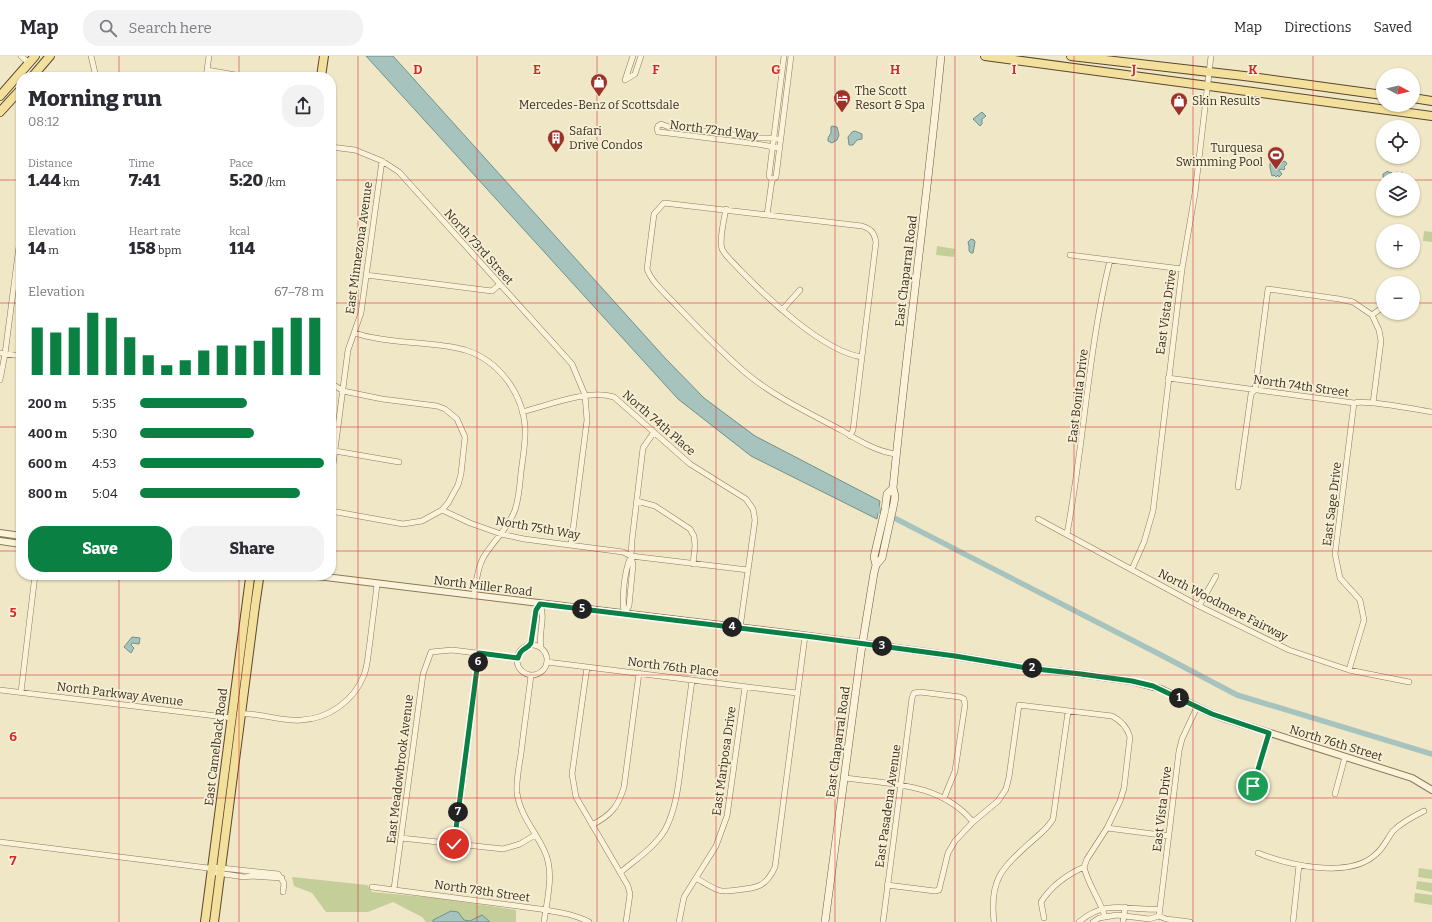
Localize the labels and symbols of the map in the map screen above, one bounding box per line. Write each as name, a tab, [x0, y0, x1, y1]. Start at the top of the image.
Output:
text: D	[413, 62, 423, 77]
text: E	[533, 62, 541, 77]
text: F	[652, 62, 660, 77]
text: G	[771, 62, 781, 77]
text: H	[890, 62, 900, 77]
text: I	[1012, 62, 1017, 77]
text: J	[1131, 62, 1137, 77]
text: K	[1248, 62, 1258, 77]
north arrow	[1376, 68, 1420, 112]
shop icon: Mercedes-Benz of Scottsdale	[589, 72, 609, 97]
place label: The Scott Resort & Spa	[855, 84, 926, 112]
hotel icon: The Scott Resort & Spa	[832, 88, 852, 113]
shop icon: Skin Results	[1169, 91, 1189, 116]
place label: Skin Results	[1192, 94, 1260, 108]
place label: Mercedes-Benz of Scottsdale	[519, 98, 679, 112]
street label: North 72nd Way	[669, 118, 760, 142]
place label: Safari Drive Condos	[569, 124, 643, 152]
building icon: Safari Drive Condos	[546, 128, 566, 153]
place label: Turquesa Swimming Pool	[1176, 141, 1264, 169]
sports icon: Turquesa Swimming Pool	[1266, 145, 1286, 170]
street label: East Minnezona Avenue	[343, 181, 375, 315]
street label: North 73rd Street	[442, 206, 517, 288]
street label: East Chaparral Road	[892, 215, 920, 327]
street label: East Vista Drive	[1153, 268, 1179, 356]
street label: East Bonita Drive	[1065, 348, 1091, 444]
street label: North 74th Street	[1252, 372, 1350, 400]
street label: North 74th Place	[620, 388, 698, 458]
street label: East Sage Drive	[1320, 461, 1344, 547]
street label: North 75th Way	[495, 514, 582, 542]
street label: North Woodmere Fairway	[1156, 566, 1291, 644]
street label: North Miller Road	[433, 573, 533, 599]
pin: 5	[572, 599, 592, 619]
text: 5	[9, 605, 17, 620]
pin: 4	[722, 617, 742, 637]
pin: 3	[872, 636, 892, 656]
pin: 6	[468, 652, 488, 672]
street label: North 76th Place	[627, 654, 719, 680]
pin: 2	[1022, 658, 1042, 678]
street label: North Parkway Avenue	[56, 679, 184, 709]
street label: East Chaparral Road	[823, 686, 853, 798]
street label: East Camelback Road	[202, 687, 230, 807]
pin: 1	[1169, 688, 1189, 708]
street label: East Meadowbrook Avenue	[384, 694, 416, 844]
street label: East Mariposa Drive	[709, 705, 739, 817]
street label: North 76th Street	[1288, 722, 1385, 764]
text: 6	[9, 729, 17, 744]
street label: East Pasadena Avenue	[872, 743, 904, 869]
street label: East Vista Drive	[1150, 765, 1174, 853]
pin	[1236, 769, 1270, 803]
pin: 7	[448, 802, 468, 822]
pin	[437, 827, 471, 861]
text: 7	[10, 853, 17, 868]
street label: North 78th Street	[433, 877, 531, 905]

